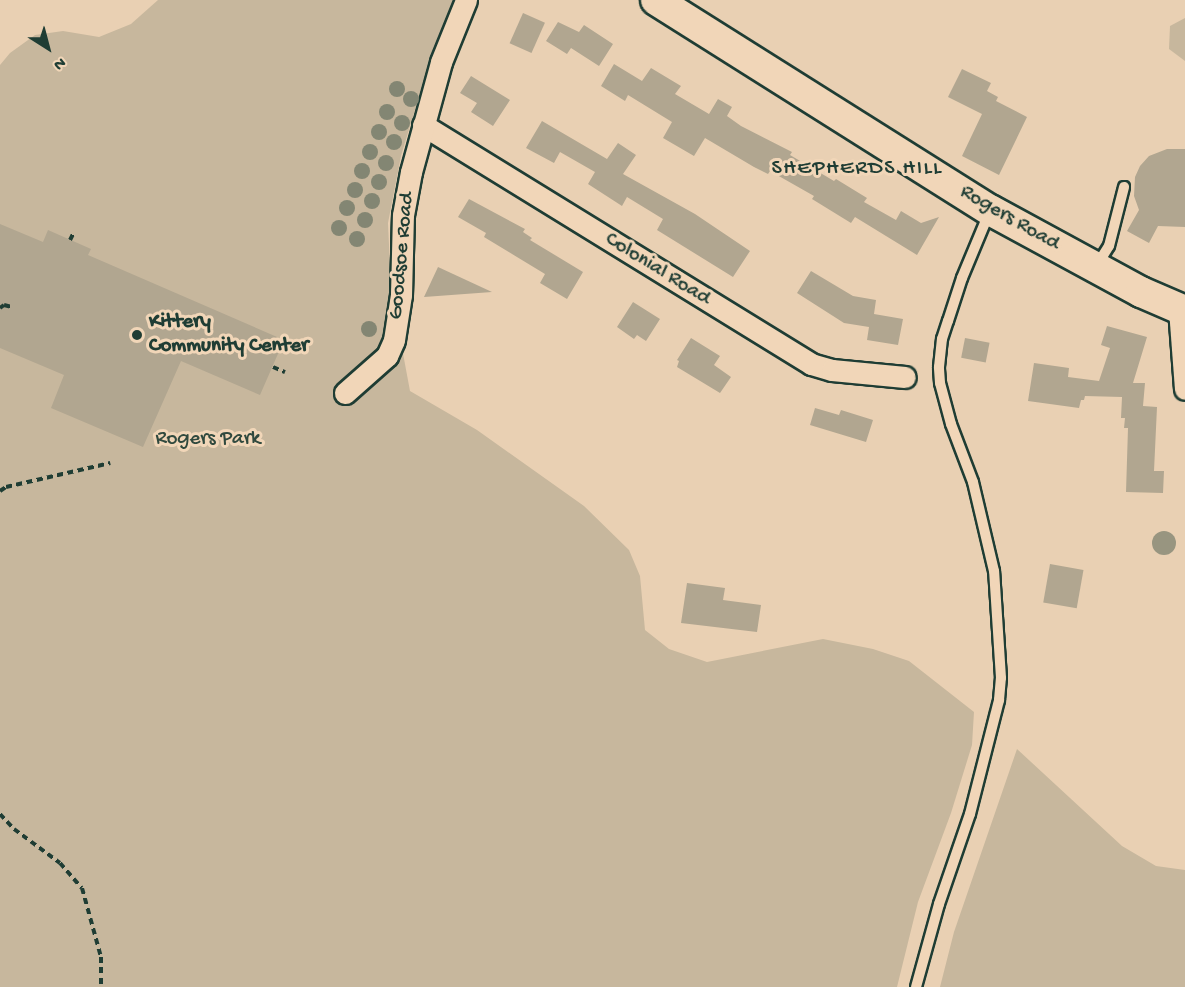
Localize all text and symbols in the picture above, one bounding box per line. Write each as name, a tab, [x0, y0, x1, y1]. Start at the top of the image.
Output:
north arrow	[18, 18, 78, 78]
text: N	[49, 52, 69, 74]
district label: SHEPHERDS HILL	[771, 157, 943, 183]
street label: Rogers Road	[955, 180, 1063, 258]
street label: Goodsoe Road	[385, 191, 421, 321]
street label: Colonial Road	[600, 228, 714, 312]
place label: Kittery Community Center	[149, 310, 308, 360]
marker: Kittery Community Center	[130, 328, 144, 342]
park label: Rogers Park	[156, 427, 260, 453]

